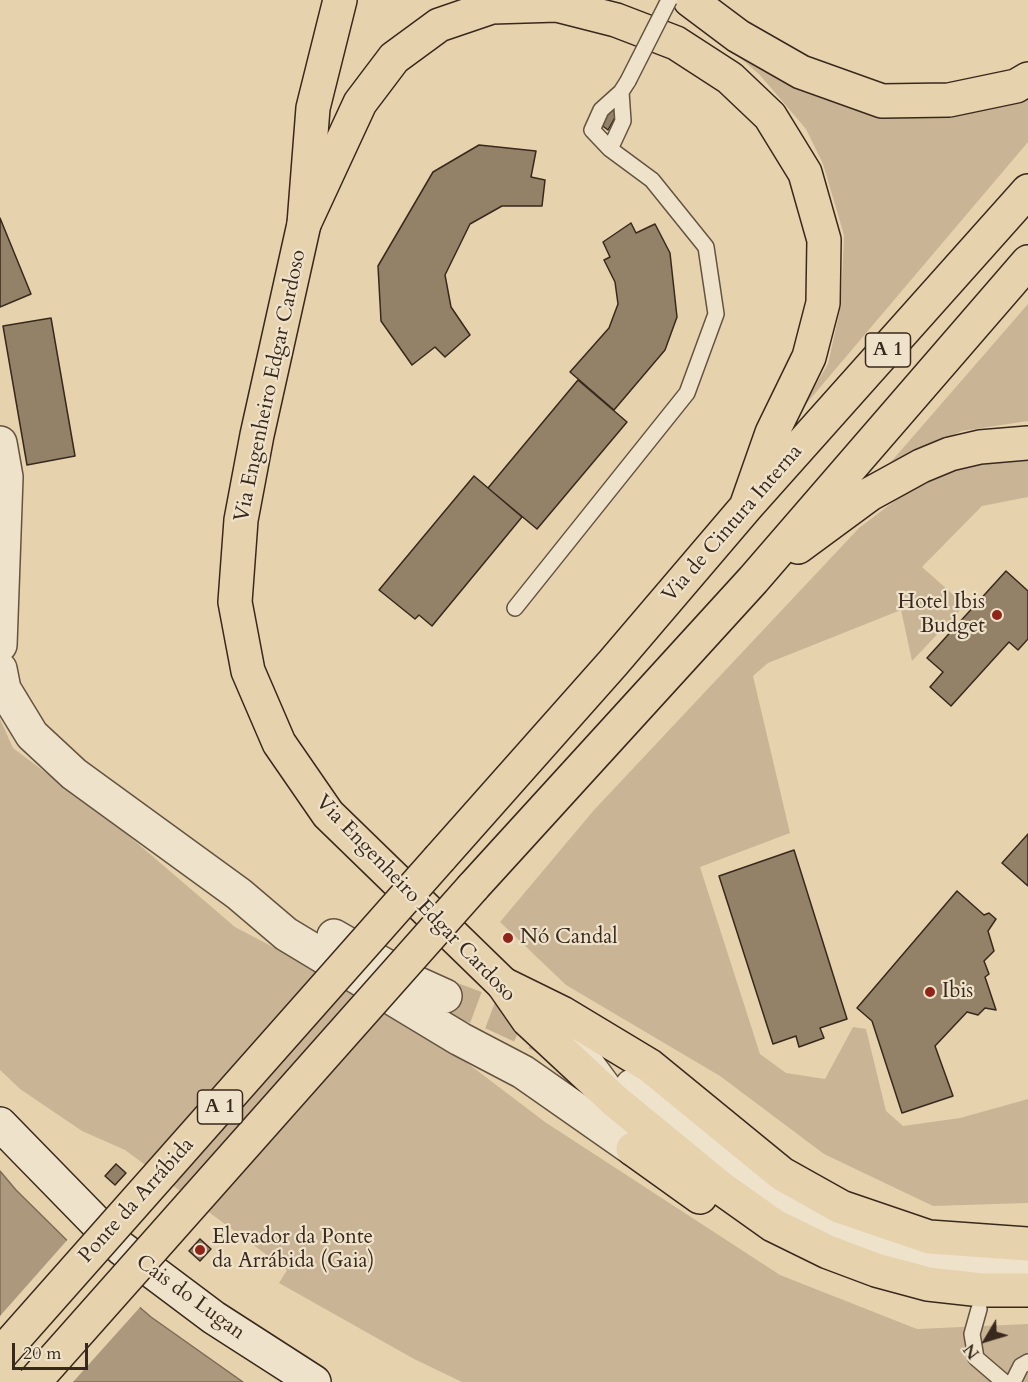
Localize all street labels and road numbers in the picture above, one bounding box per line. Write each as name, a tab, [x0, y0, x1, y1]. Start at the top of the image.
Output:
street label: Via Engenheiro Edgar Cardoso	[230, 248, 312, 524]
road number: A 1	[866, 333, 910, 367]
street label: Via de Cintura Interna	[658, 440, 808, 608]
street label: Via Engenheiro Edgar Cardoso	[309, 790, 521, 1008]
road number: A 1	[198, 1090, 242, 1124]
street label: Ponte da Arrábida	[74, 1133, 200, 1269]
street label: Cais do Lugan	[130, 1250, 250, 1346]

